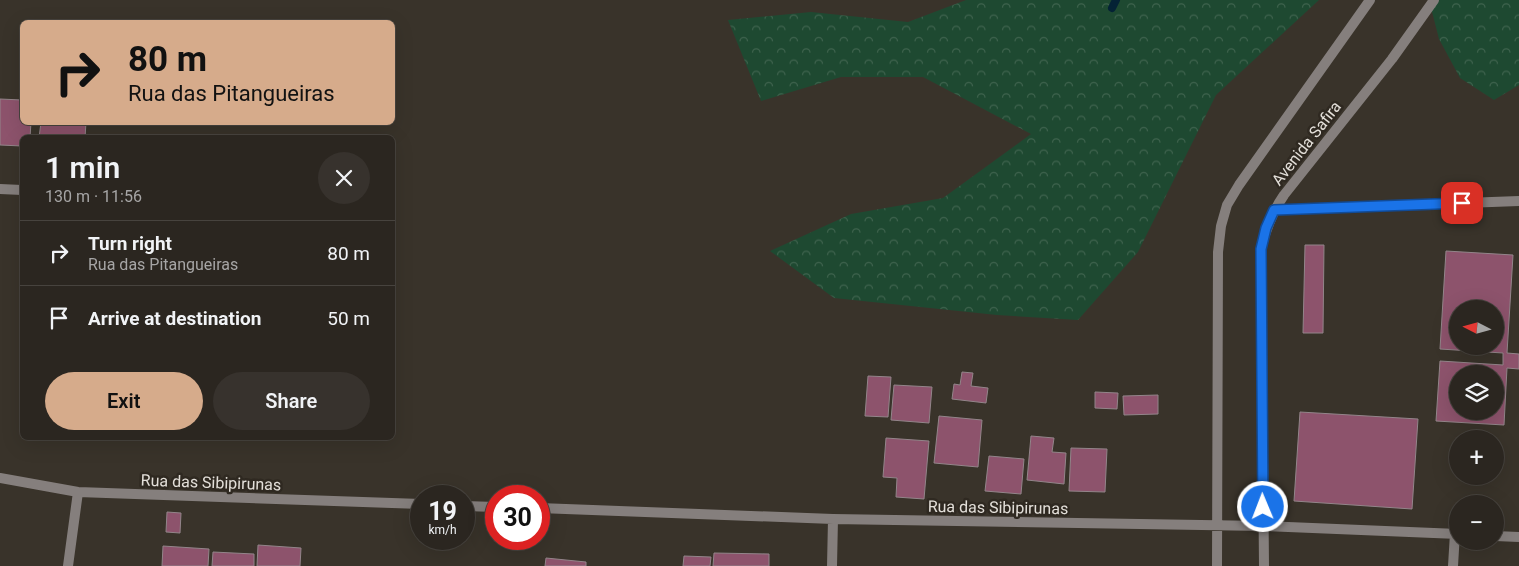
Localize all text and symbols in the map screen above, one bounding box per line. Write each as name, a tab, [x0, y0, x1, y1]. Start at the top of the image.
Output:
text: 80 m	[128, 39, 207, 80]
icon: right	[45, 40, 110, 105]
text: Rua das Pitangueiras	[128, 81, 335, 106]
street label: Avenida Safira	[1268, 97, 1345, 189]
text: 1 min	[45, 150, 120, 185]
button: close	[318, 152, 370, 204]
pin	[1441, 182, 1483, 224]
text: 130 m · 11:56	[45, 187, 142, 206]
icon: arrive	[1448, 189, 1476, 217]
text: Turn right	[88, 232, 172, 255]
icon: right	[45, 239, 73, 267]
text: 80 m	[327, 242, 370, 265]
text: Rua das Pitangueiras	[88, 255, 238, 274]
north arrow	[1449, 300, 1504, 355]
map controls	[1449, 300, 1504, 550]
icon: arrive	[45, 304, 73, 332]
text: Arrive at destination	[88, 307, 261, 330]
text: 50 m	[327, 307, 370, 330]
button: layers	[1449, 365, 1504, 420]
button: Exit	[45, 372, 203, 430]
button: Share	[213, 372, 370, 430]
button: +	[1449, 430, 1504, 485]
street label: Rua das Sibipirunas	[140, 471, 282, 494]
position arrow	[1236, 480, 1288, 532]
speed limit sign: 30	[485, 485, 550, 550]
button: −	[1449, 495, 1504, 550]
text: 19	[428, 497, 457, 526]
street label: Rua das Sibipirunas	[928, 497, 1068, 518]
text: km/h	[428, 523, 457, 537]

